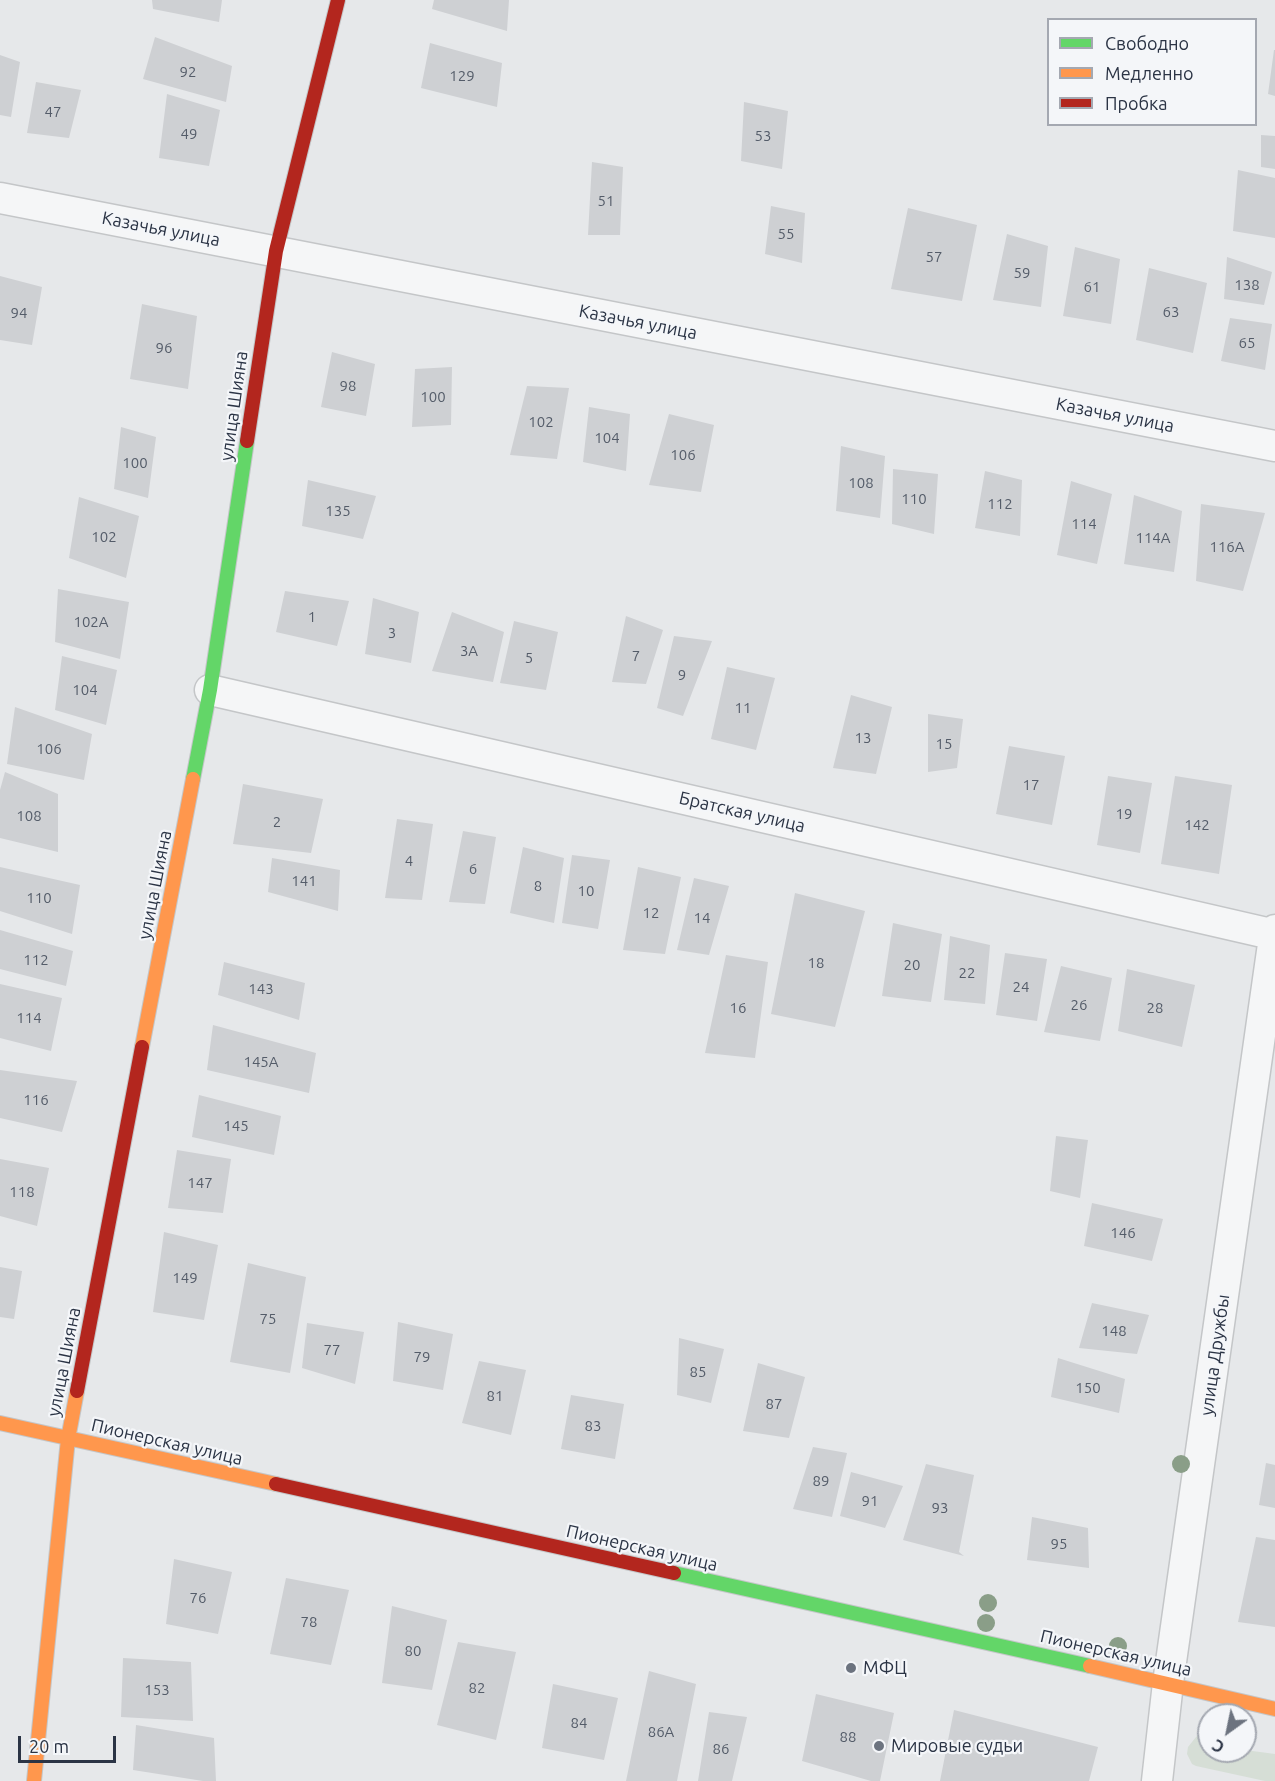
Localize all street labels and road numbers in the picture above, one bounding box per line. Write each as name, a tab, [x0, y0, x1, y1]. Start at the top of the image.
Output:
street label: Казачья улица	[100, 207, 222, 251]
street label: Казачья улица	[577, 300, 699, 344]
street label: улица Шияна	[216, 350, 252, 462]
street label: Казачья улица	[1054, 393, 1176, 437]
street label: Братская улица	[677, 787, 807, 837]
street label: улица Шияна	[134, 828, 176, 942]
street label: улица Дружбы	[1196, 1293, 1234, 1417]
street label: улица Шияна	[43, 1305, 85, 1419]
street label: Пионерская улица	[89, 1414, 245, 1470]
street label: Пионерская улица	[564, 1520, 720, 1576]
street label: Пионерская улица	[1038, 1625, 1194, 1681]

